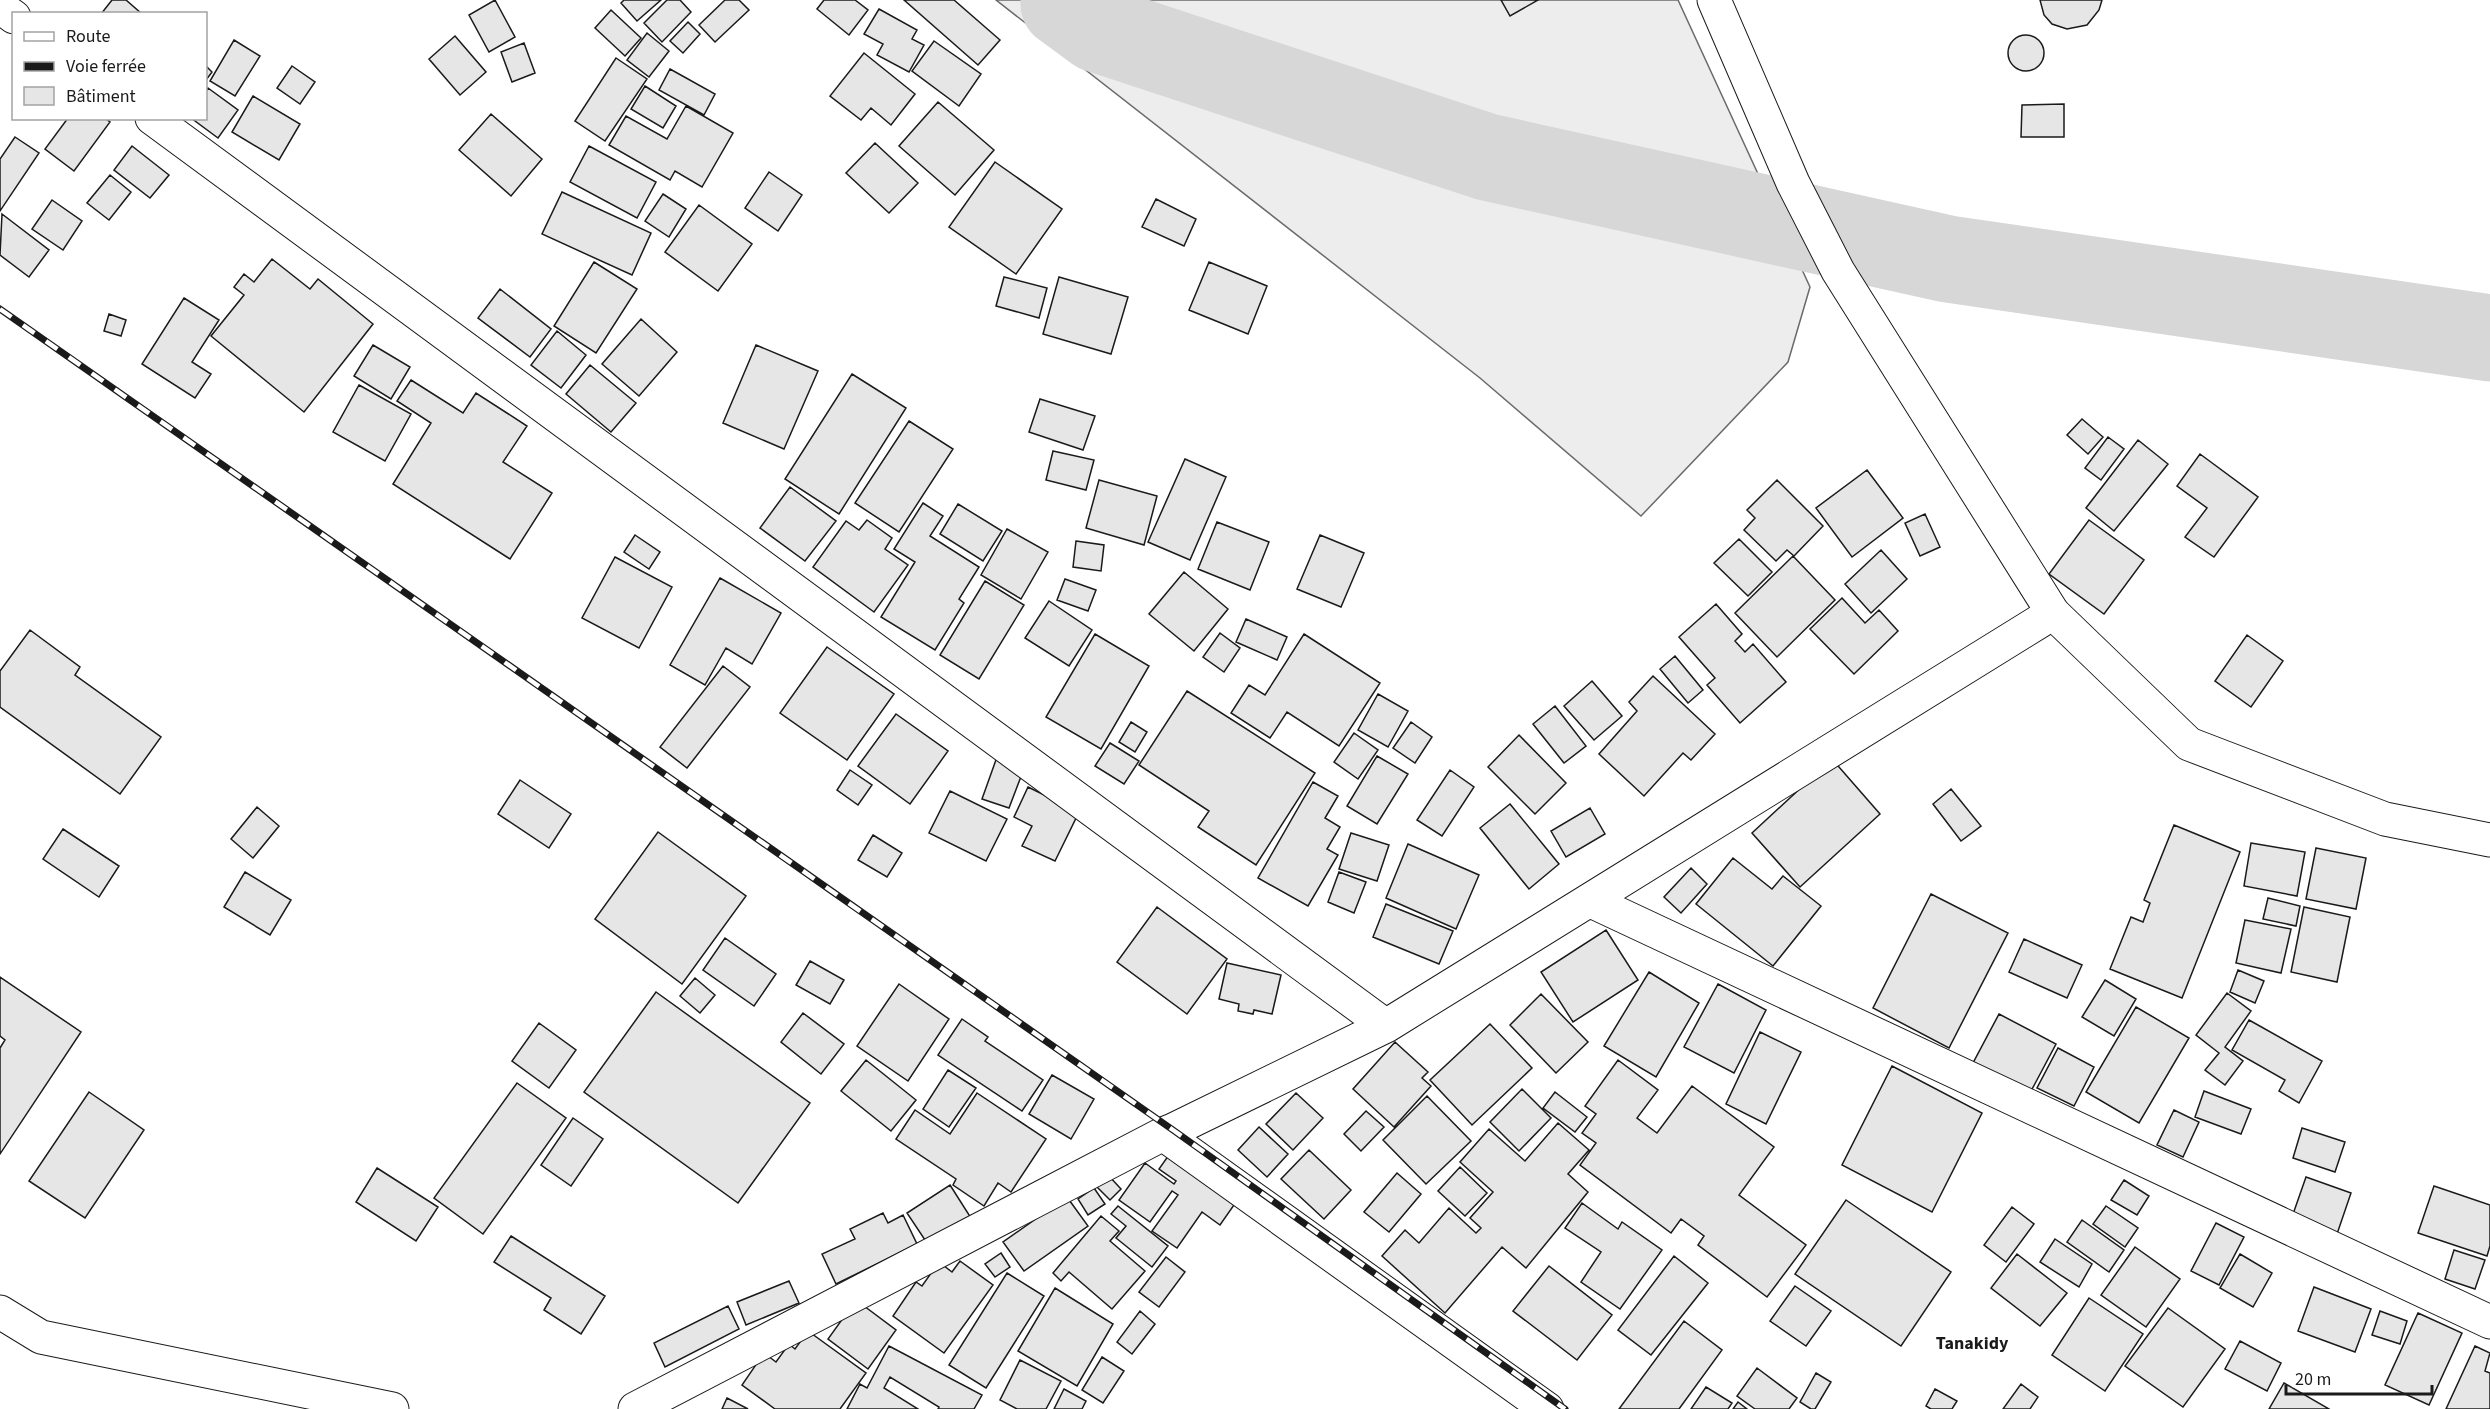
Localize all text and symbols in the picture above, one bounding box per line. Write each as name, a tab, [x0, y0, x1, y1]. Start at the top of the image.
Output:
legend	[12, 12, 207, 120]
text: Route	[66, 24, 110, 49]
text: Voie ferrée	[66, 54, 146, 79]
text: Bâtiment	[66, 84, 136, 109]
district label: Tanakidy	[1936, 1331, 2009, 1356]
scale bar	[2286, 1358, 2432, 1396]
text: 20 m	[2295, 1367, 2331, 1392]

